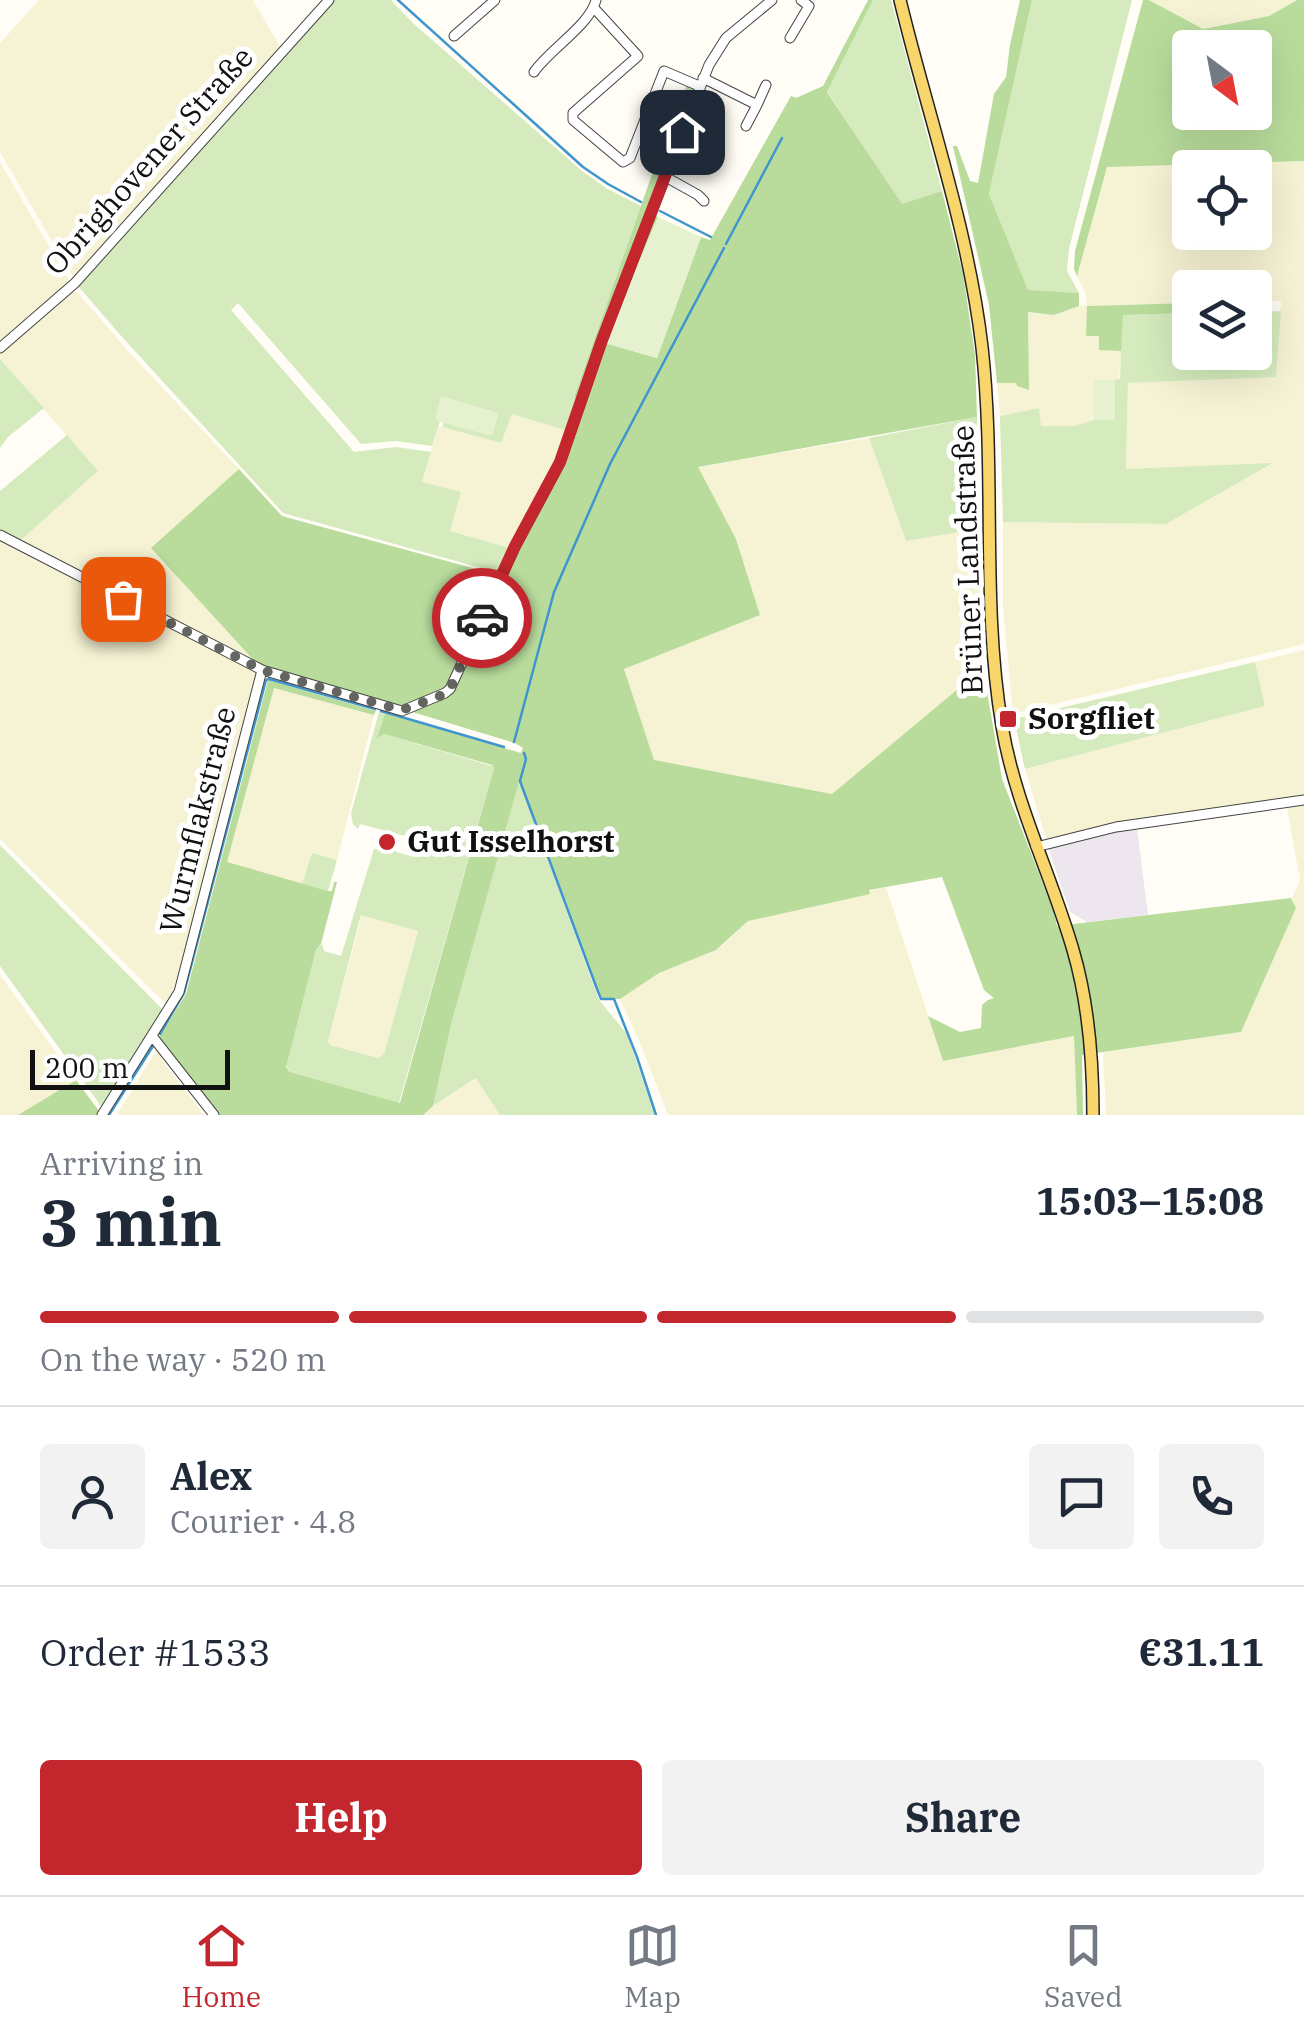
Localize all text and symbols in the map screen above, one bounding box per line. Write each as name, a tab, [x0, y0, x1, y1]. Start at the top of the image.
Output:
north arrow	[1172, 30, 1272, 130]
map controls	[1172, 30, 1272, 370]
street label: Obrighovener Straße	[35, 38, 261, 282]
pin	[640, 90, 725, 175]
icon: home	[655, 105, 710, 160]
button: locate	[1172, 150, 1272, 250]
button: layers	[1172, 270, 1272, 370]
street label: Brüner Landstraße	[942, 425, 991, 695]
pin	[81, 557, 166, 642]
courier	[432, 568, 532, 668]
icon: bag	[96, 572, 151, 627]
icon: car	[455, 591, 510, 646]
place label: Sorgfliet	[1028, 698, 1155, 737]
street label: Wurmflakstraße	[150, 702, 244, 937]
marker: Sorgfliet	[997, 708, 1019, 730]
place label: Gut Isselhorst	[407, 821, 614, 860]
marker: Gut Isselhorst	[376, 831, 398, 853]
scale bar	[30, 1045, 230, 1090]
text: 200 m	[45, 1049, 129, 1086]
text: Arriving in	[40, 1142, 203, 1184]
text: 15:03–15:08	[1036, 1176, 1264, 1225]
text: 3 min	[40, 1179, 222, 1264]
text: On the way · 520 m	[40, 1338, 326, 1380]
button: person	[40, 1444, 145, 1549]
button: chat	[1029, 1444, 1134, 1549]
button: phone	[1159, 1444, 1264, 1549]
text: Alex	[170, 1451, 252, 1500]
text: Courier · 4.8	[170, 1500, 356, 1542]
text: Order #1533	[40, 1627, 271, 1676]
text: €31.11	[1138, 1627, 1264, 1676]
button: Help	[40, 1760, 642, 1875]
button: Share	[662, 1760, 1264, 1875]
tab: Home	[182, 1918, 261, 2015]
tab: Map	[624, 1918, 681, 2015]
tab: Saved	[1044, 1918, 1122, 2015]

